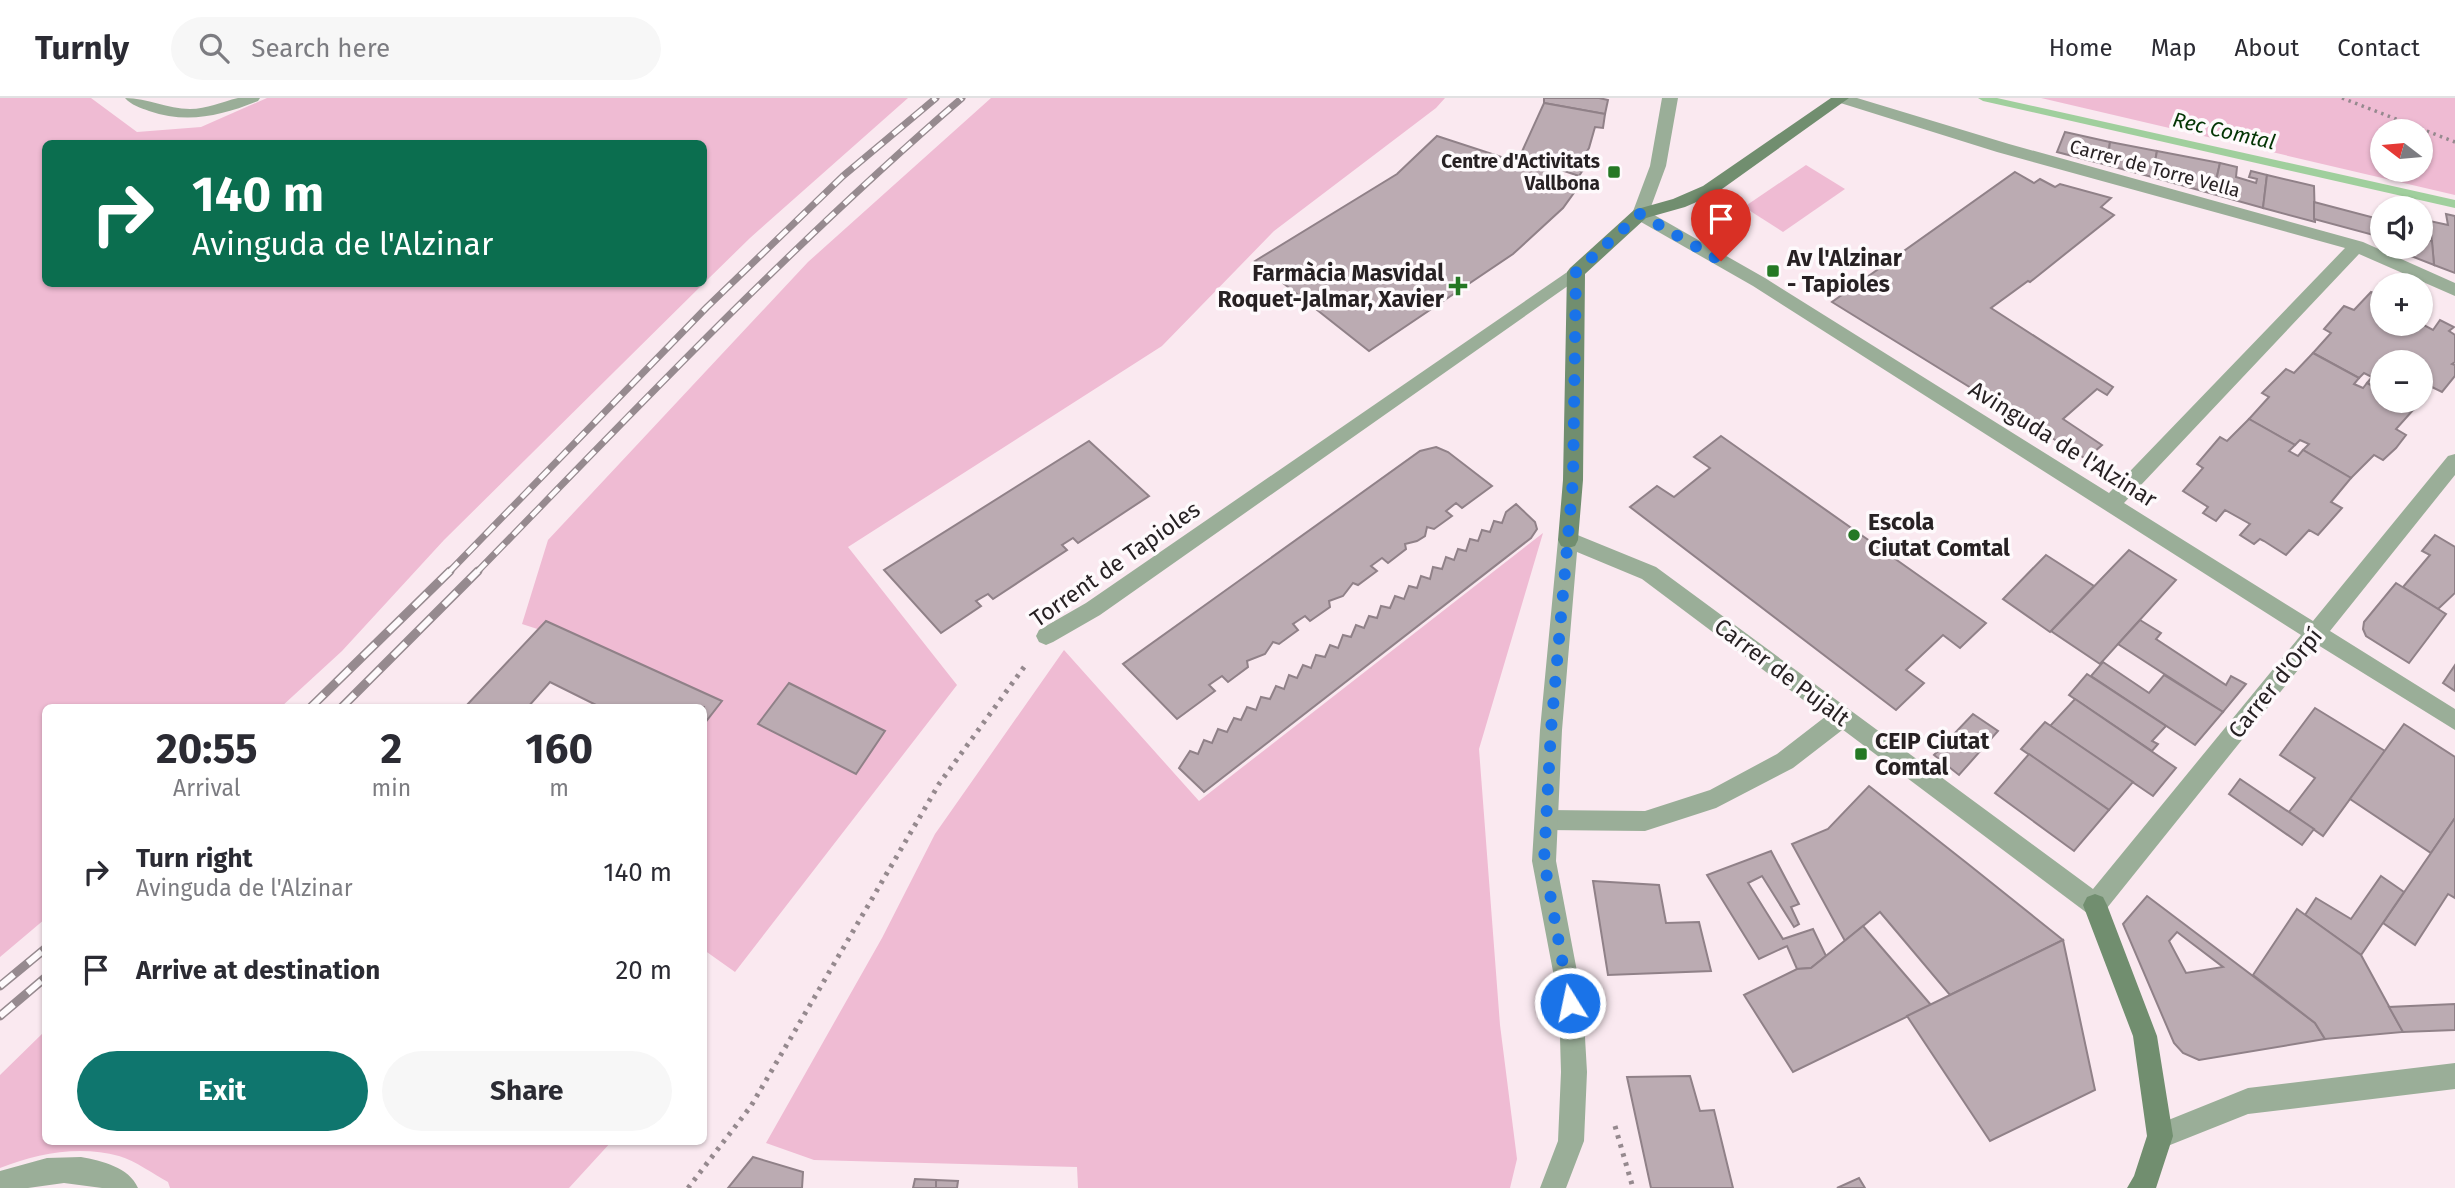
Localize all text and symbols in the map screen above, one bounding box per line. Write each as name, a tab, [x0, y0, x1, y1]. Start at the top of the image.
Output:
search box	[171, 17, 661, 80]
text: Turnly	[35, 28, 129, 68]
icon: search	[195, 29, 233, 67]
text: Search here	[251, 33, 390, 64]
text: Home	[2049, 34, 2113, 62]
text: Map	[2151, 34, 2197, 62]
text: About	[2235, 34, 2299, 62]
text: Contact	[2337, 34, 2420, 62]
water label: Rec Comtal	[2170, 107, 2278, 155]
north arrow	[2370, 119, 2432, 182]
map controls	[2370, 119, 2433, 413]
street label: Carrer de Torre Vella	[2067, 135, 2243, 202]
place label: Centre d'Activitats Vallbona	[1441, 150, 1600, 195]
marker: Centre d'Activitats Vallbona	[1606, 164, 1622, 180]
text: 140 m	[192, 165, 324, 224]
icon: right	[77, 168, 168, 259]
pin	[1691, 189, 1751, 261]
button: sound	[2370, 196, 2433, 259]
icon: arrive	[1702, 200, 1740, 238]
text: Avinguda de l'Alzinar	[192, 225, 493, 263]
place label: Av l'Alzinar - Tapioles	[1786, 244, 1903, 298]
place label: Farmàcia Masvidal Roquet-Jalmar, Xavier	[1218, 259, 1445, 313]
marker: Av l'Alzinar - Tapioles	[1765, 263, 1781, 279]
button: +	[2370, 273, 2433, 336]
marker: Farmàcia Masvidal Roquet-Jalmar, Xavier	[1450, 278, 1466, 294]
button: −	[2370, 350, 2433, 413]
street label: Avinguda de l'Alzinar	[1964, 375, 2162, 513]
street label: Torrent de Tapioles	[1025, 495, 1205, 633]
place label: Escola Ciutat Comtal	[1868, 508, 2010, 562]
marker: Escola Ciutat Comtal	[1846, 527, 1862, 543]
street label: Carrer de Pujalt	[1709, 612, 1856, 732]
street label: Carrer d'Orpí	[2222, 622, 2328, 744]
text: 20:55	[156, 724, 258, 774]
text: 2	[381, 724, 402, 774]
text: 160	[525, 724, 593, 774]
place label: CEIP Ciutat Comtal	[1875, 727, 1990, 781]
marker: CEIP Ciutat Comtal	[1853, 746, 1869, 762]
text: Arrival	[173, 774, 240, 802]
text: min	[372, 774, 411, 802]
text: m	[549, 774, 569, 802]
text: Turn right	[136, 843, 253, 874]
icon: right	[77, 853, 115, 891]
text: 140 m	[603, 857, 672, 888]
text: Avinguda de l'Alzinar	[136, 874, 353, 902]
icon: arrive	[77, 951, 115, 989]
text: Arrive at destination	[136, 955, 380, 986]
text: 20 m	[615, 955, 672, 986]
position arrow	[1533, 966, 1607, 1040]
button: Exit	[77, 1051, 368, 1131]
button: Share	[382, 1051, 672, 1131]

